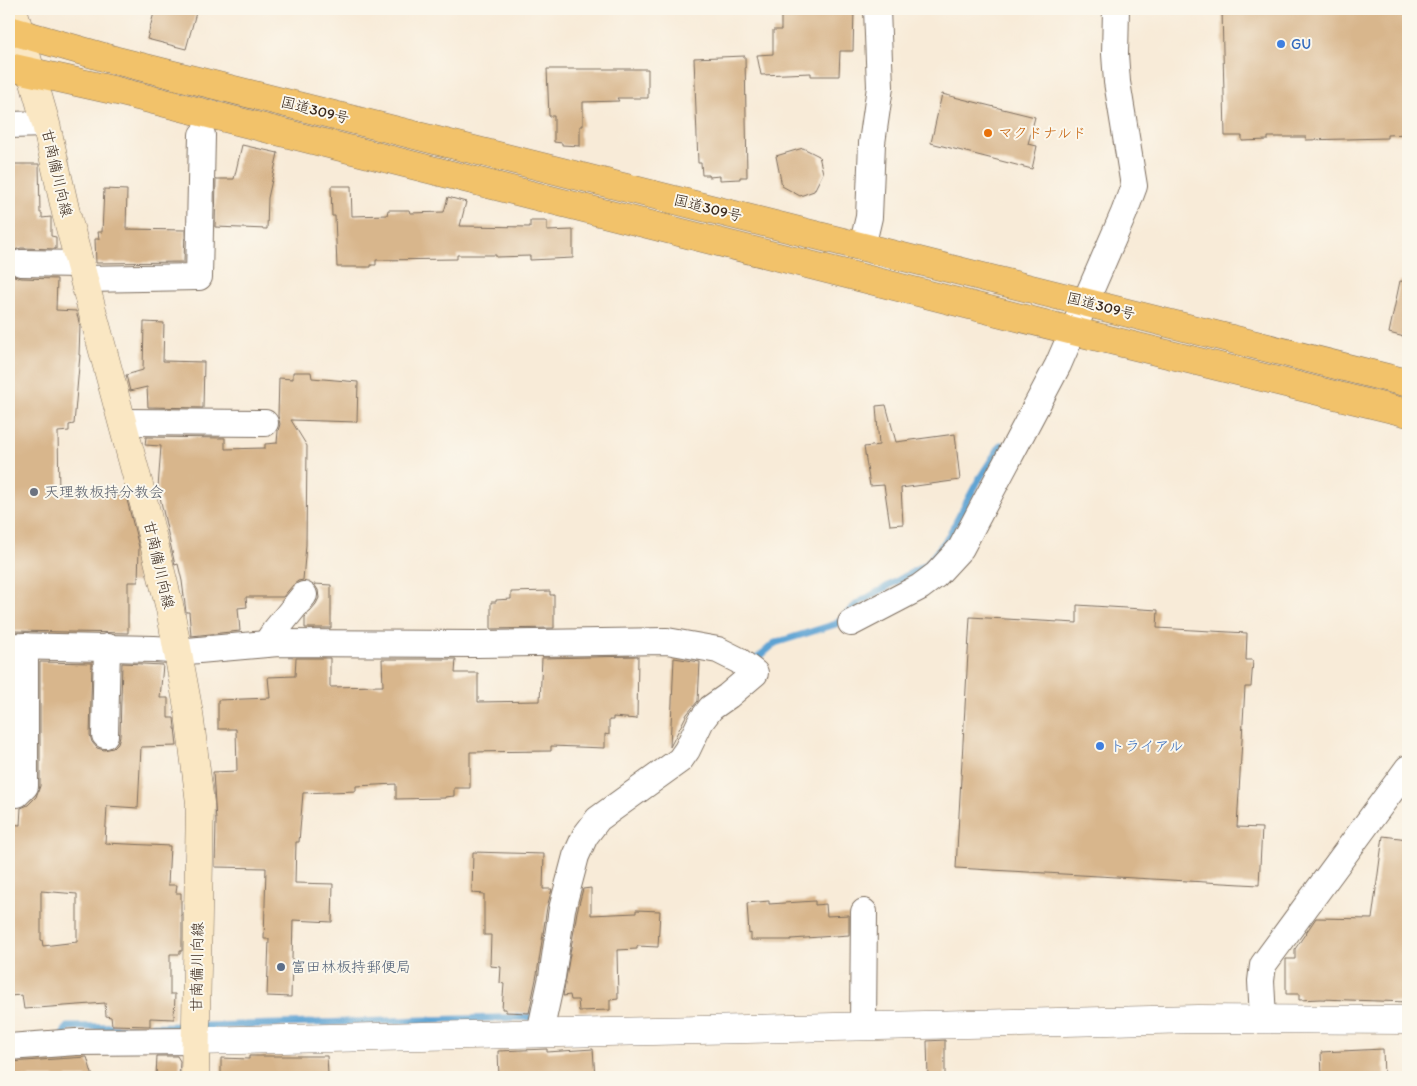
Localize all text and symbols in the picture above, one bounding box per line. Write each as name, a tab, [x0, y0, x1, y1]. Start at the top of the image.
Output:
place label: GU	[1291, 35, 1311, 53]
marker: GU	[1275, 38, 1287, 50]
street label: 国道309号	[279, 93, 351, 127]
place label: マクドナルド	[998, 124, 1087, 142]
street label: 甘南備川向線	[38, 127, 76, 219]
marker: マクドナルド	[982, 127, 994, 139]
street label: 国道309号	[672, 191, 744, 225]
street label: 国道309号	[1065, 289, 1137, 323]
place label: 天理教板持分教会	[44, 483, 164, 501]
marker: 天理教板持分教会	[28, 486, 40, 498]
street label: 甘南備川向線	[140, 519, 178, 611]
place label: トライアル	[1110, 737, 1184, 755]
marker: トライアル	[1094, 740, 1106, 752]
street label: 甘南備川向線	[187, 922, 207, 1012]
place label: 富田林板持郵便局	[291, 958, 411, 976]
marker: 富田林板持郵便局	[275, 961, 287, 973]

